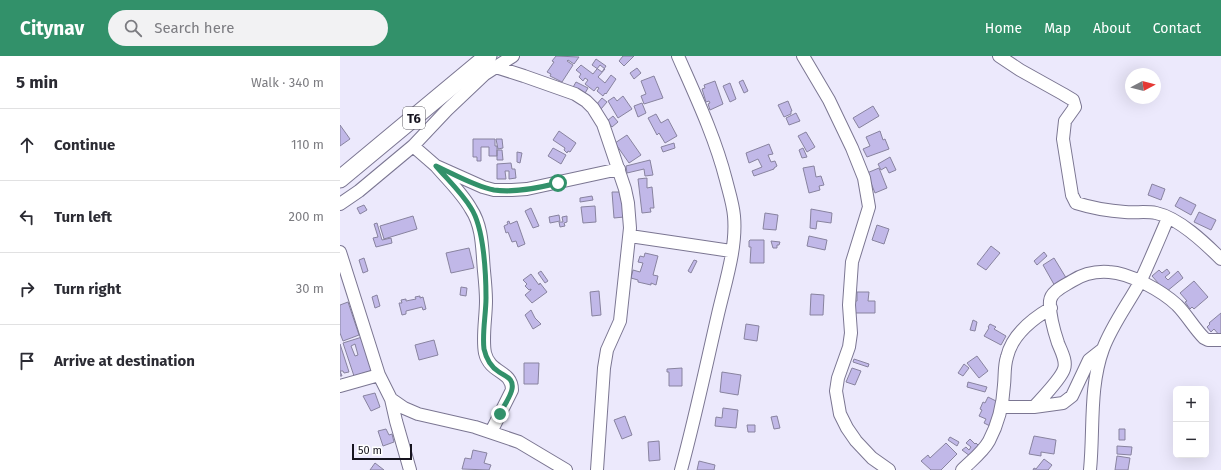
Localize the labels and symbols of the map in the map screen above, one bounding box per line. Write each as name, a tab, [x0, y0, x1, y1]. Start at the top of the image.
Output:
north arrow	[1125, 68, 1161, 104]
road number: T6	[403, 107, 425, 129]
route start	[549, 174, 567, 192]
route end	[491, 405, 509, 423]
scale bar	[352, 442, 412, 461]

